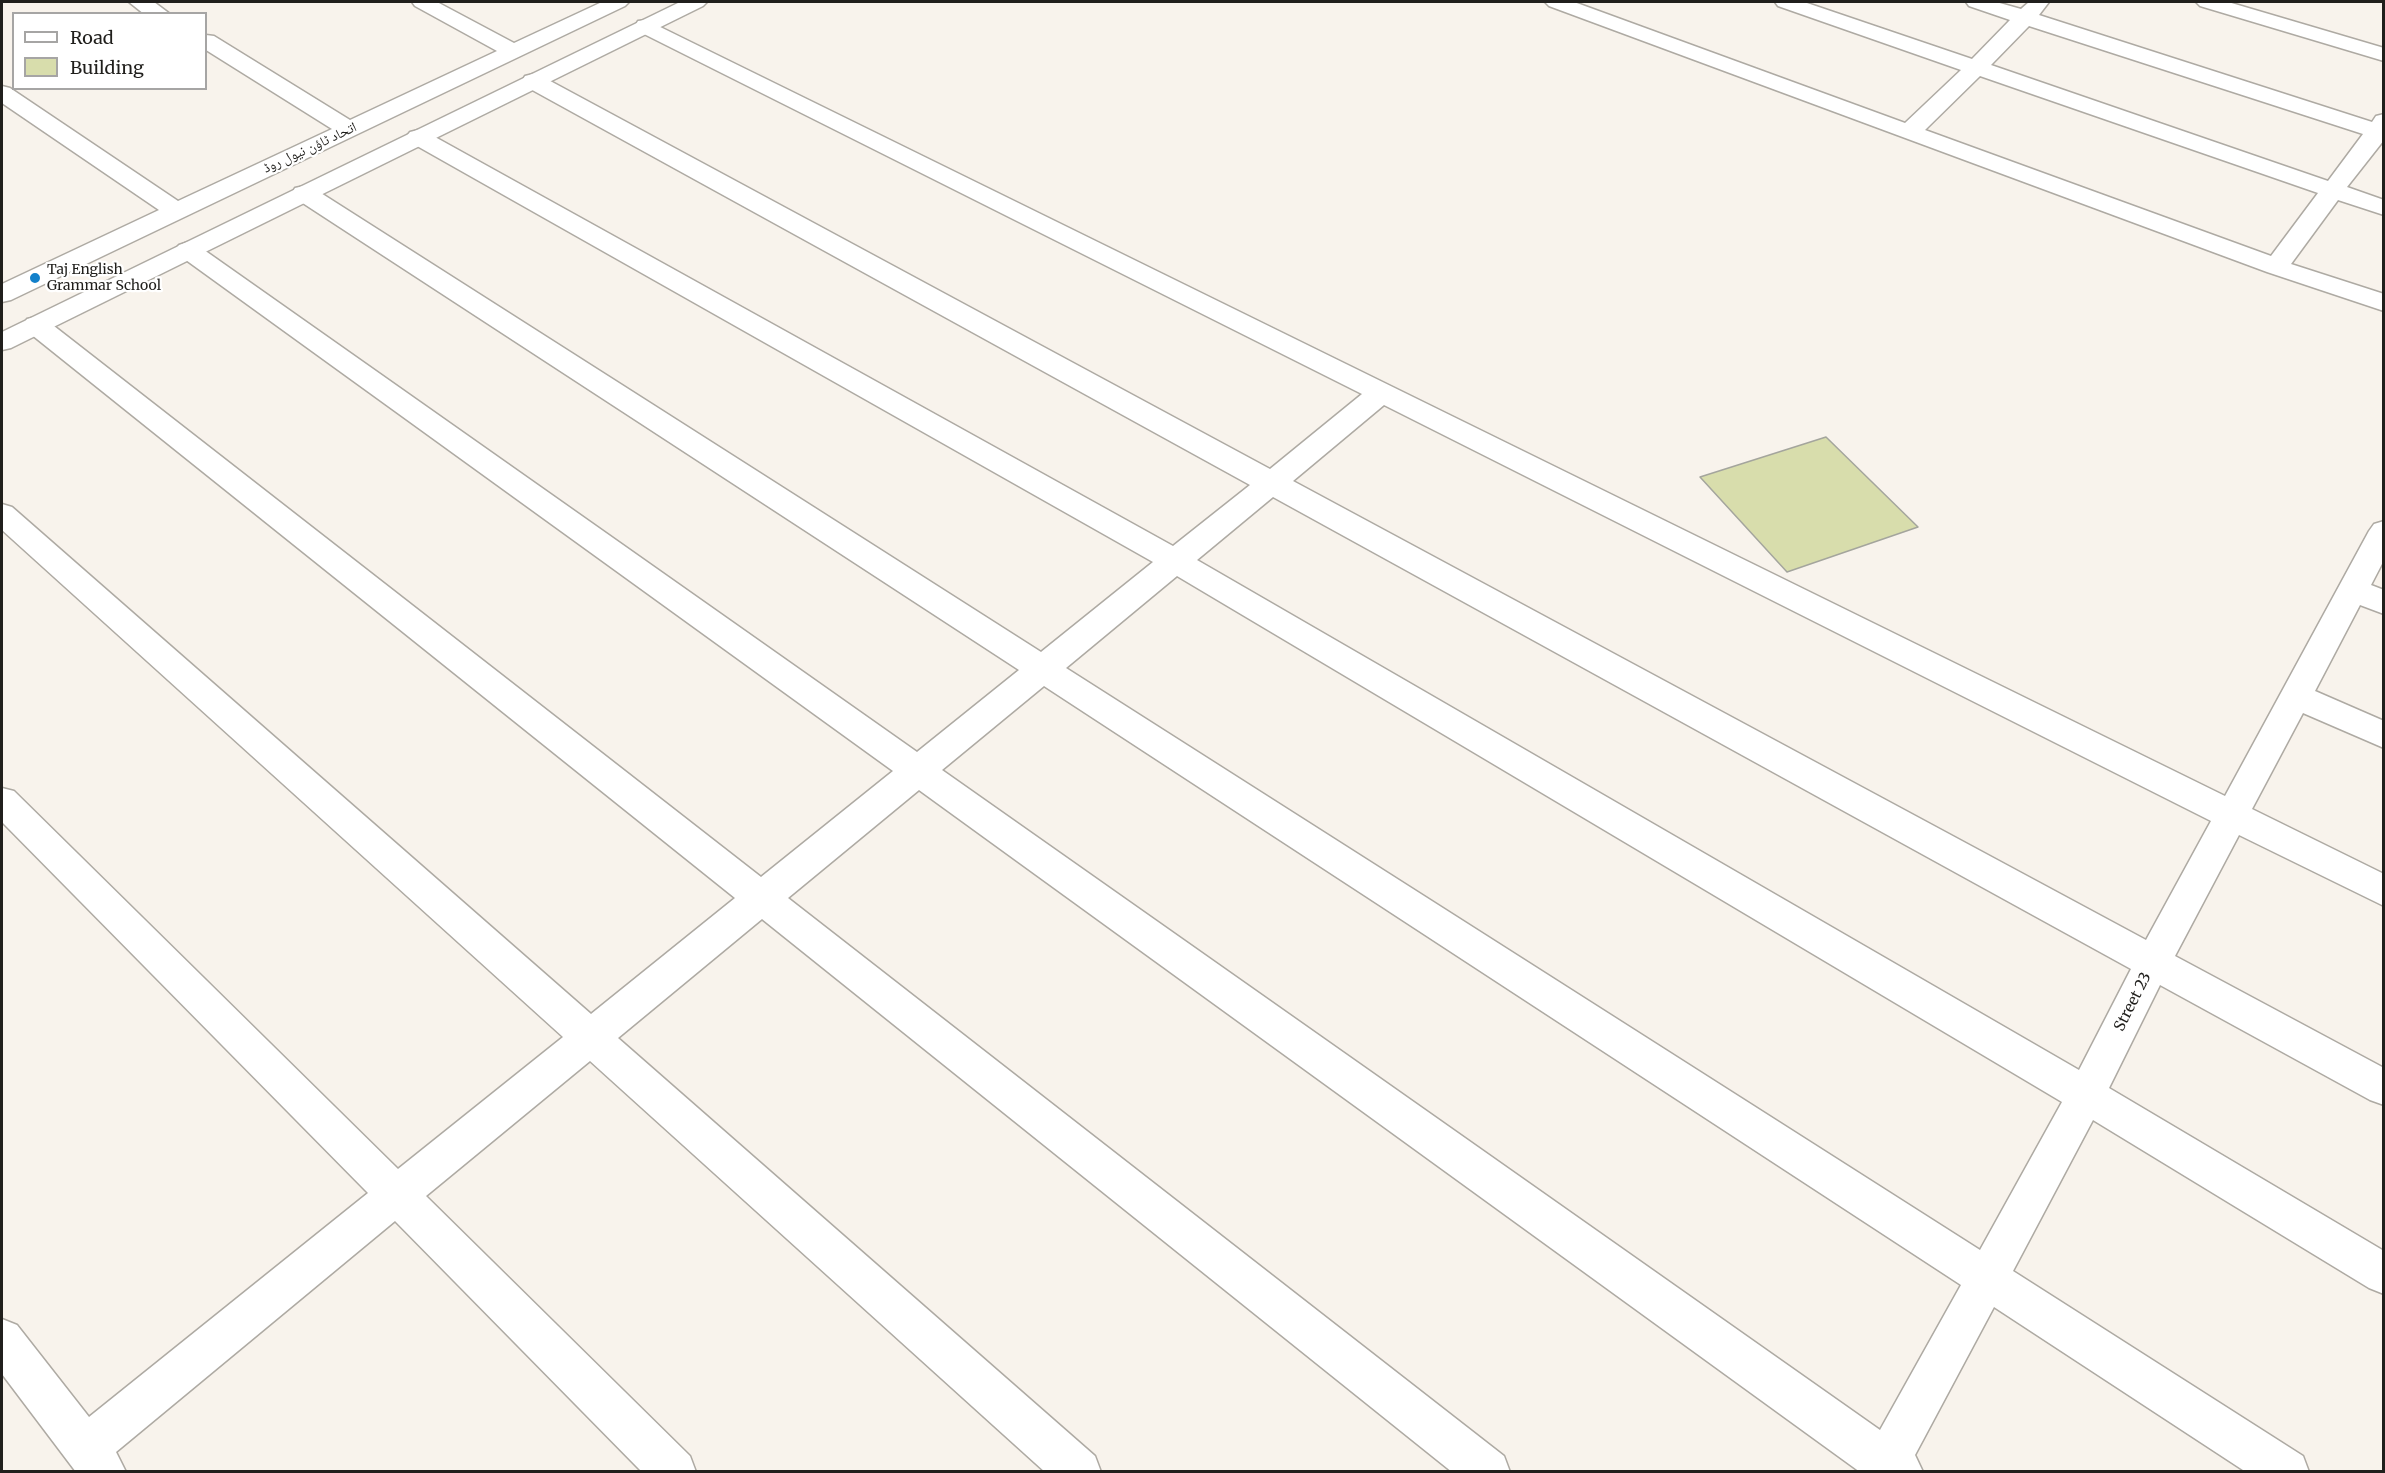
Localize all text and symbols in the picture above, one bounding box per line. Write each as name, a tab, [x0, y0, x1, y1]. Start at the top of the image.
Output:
legend	[12, 12, 207, 90]
text: Road	[70, 26, 114, 49]
text: Building	[70, 56, 144, 79]
street label: اتحاد ٹاؤن نیول روڈ	[261, 119, 359, 177]
place label: Taj English Grammar School	[47, 262, 161, 294]
marker: Taj English Grammar School	[28, 271, 42, 285]
street label: Street 23	[2111, 970, 2155, 1034]

